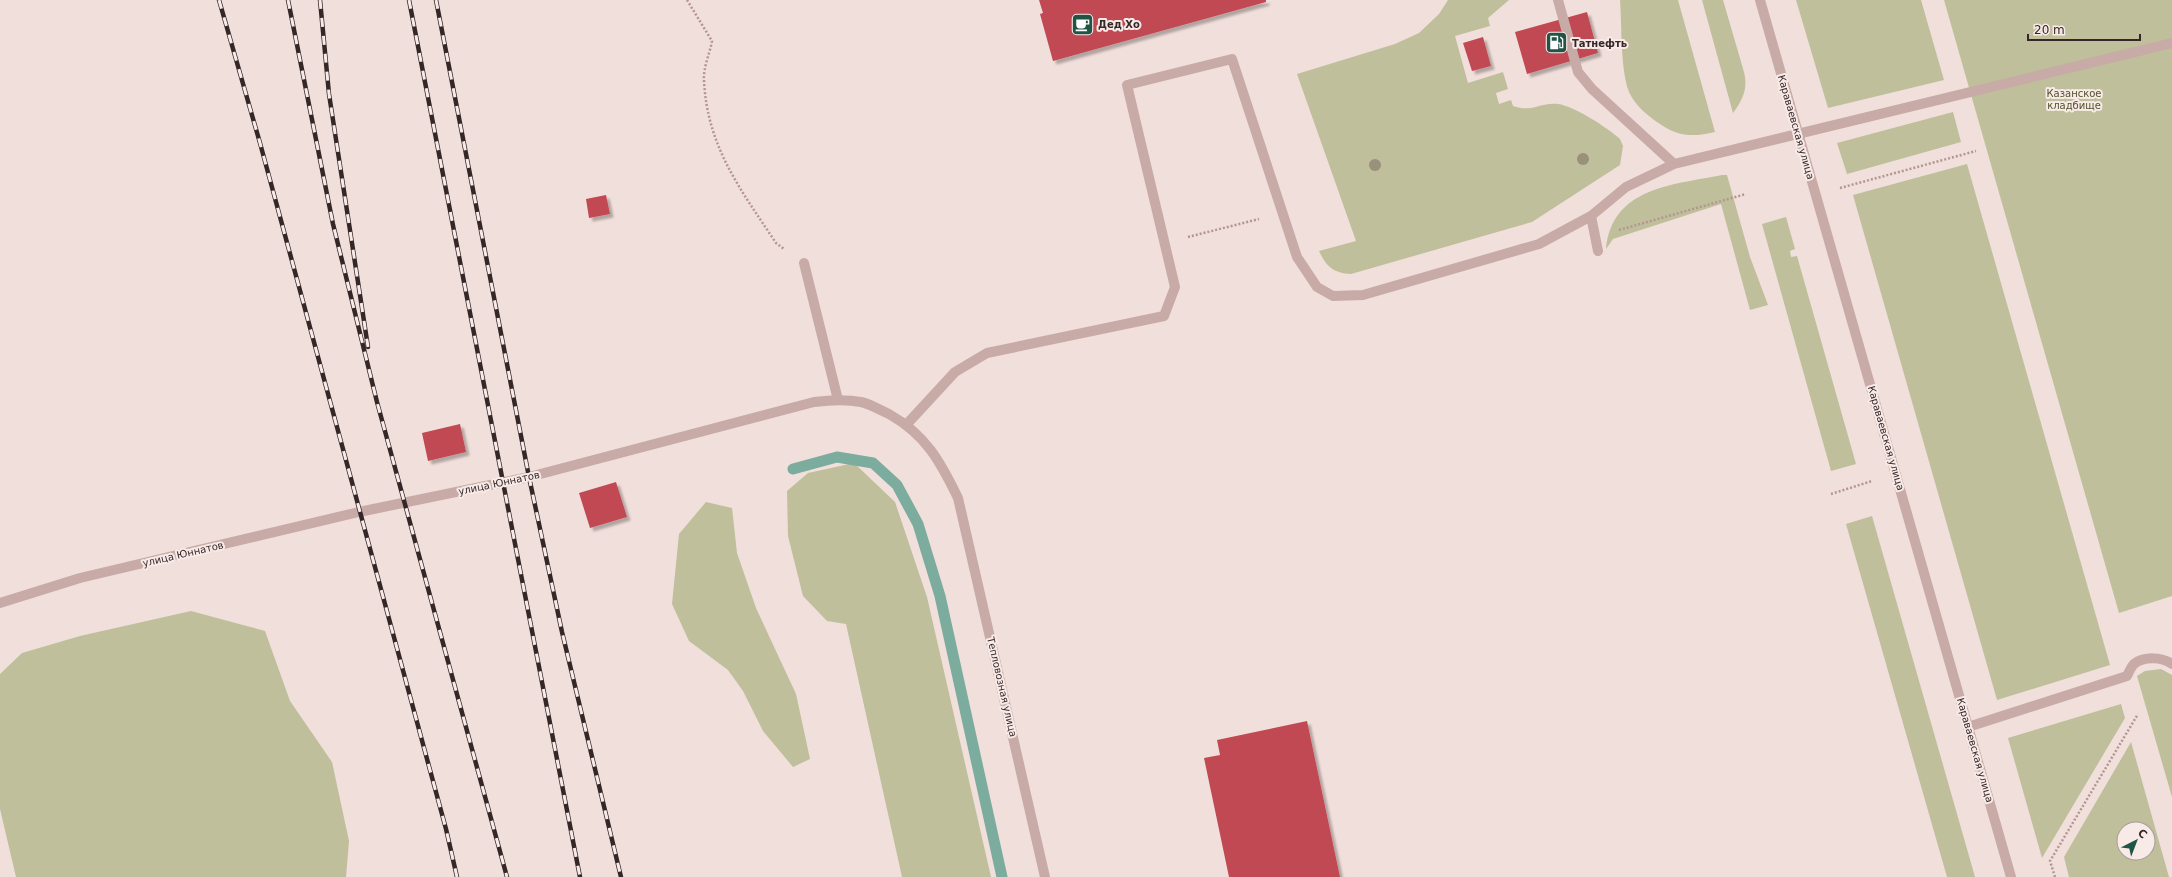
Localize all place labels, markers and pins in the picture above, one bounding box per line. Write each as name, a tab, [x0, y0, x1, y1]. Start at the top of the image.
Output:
cafe icon: Дед Хо	[1070, 11, 1096, 37]
place label: Дед Хо	[1098, 19, 1140, 30]
fuel station icon: Татнефть	[1544, 30, 1570, 56]
place label: Татнефть	[1572, 38, 1627, 49]

